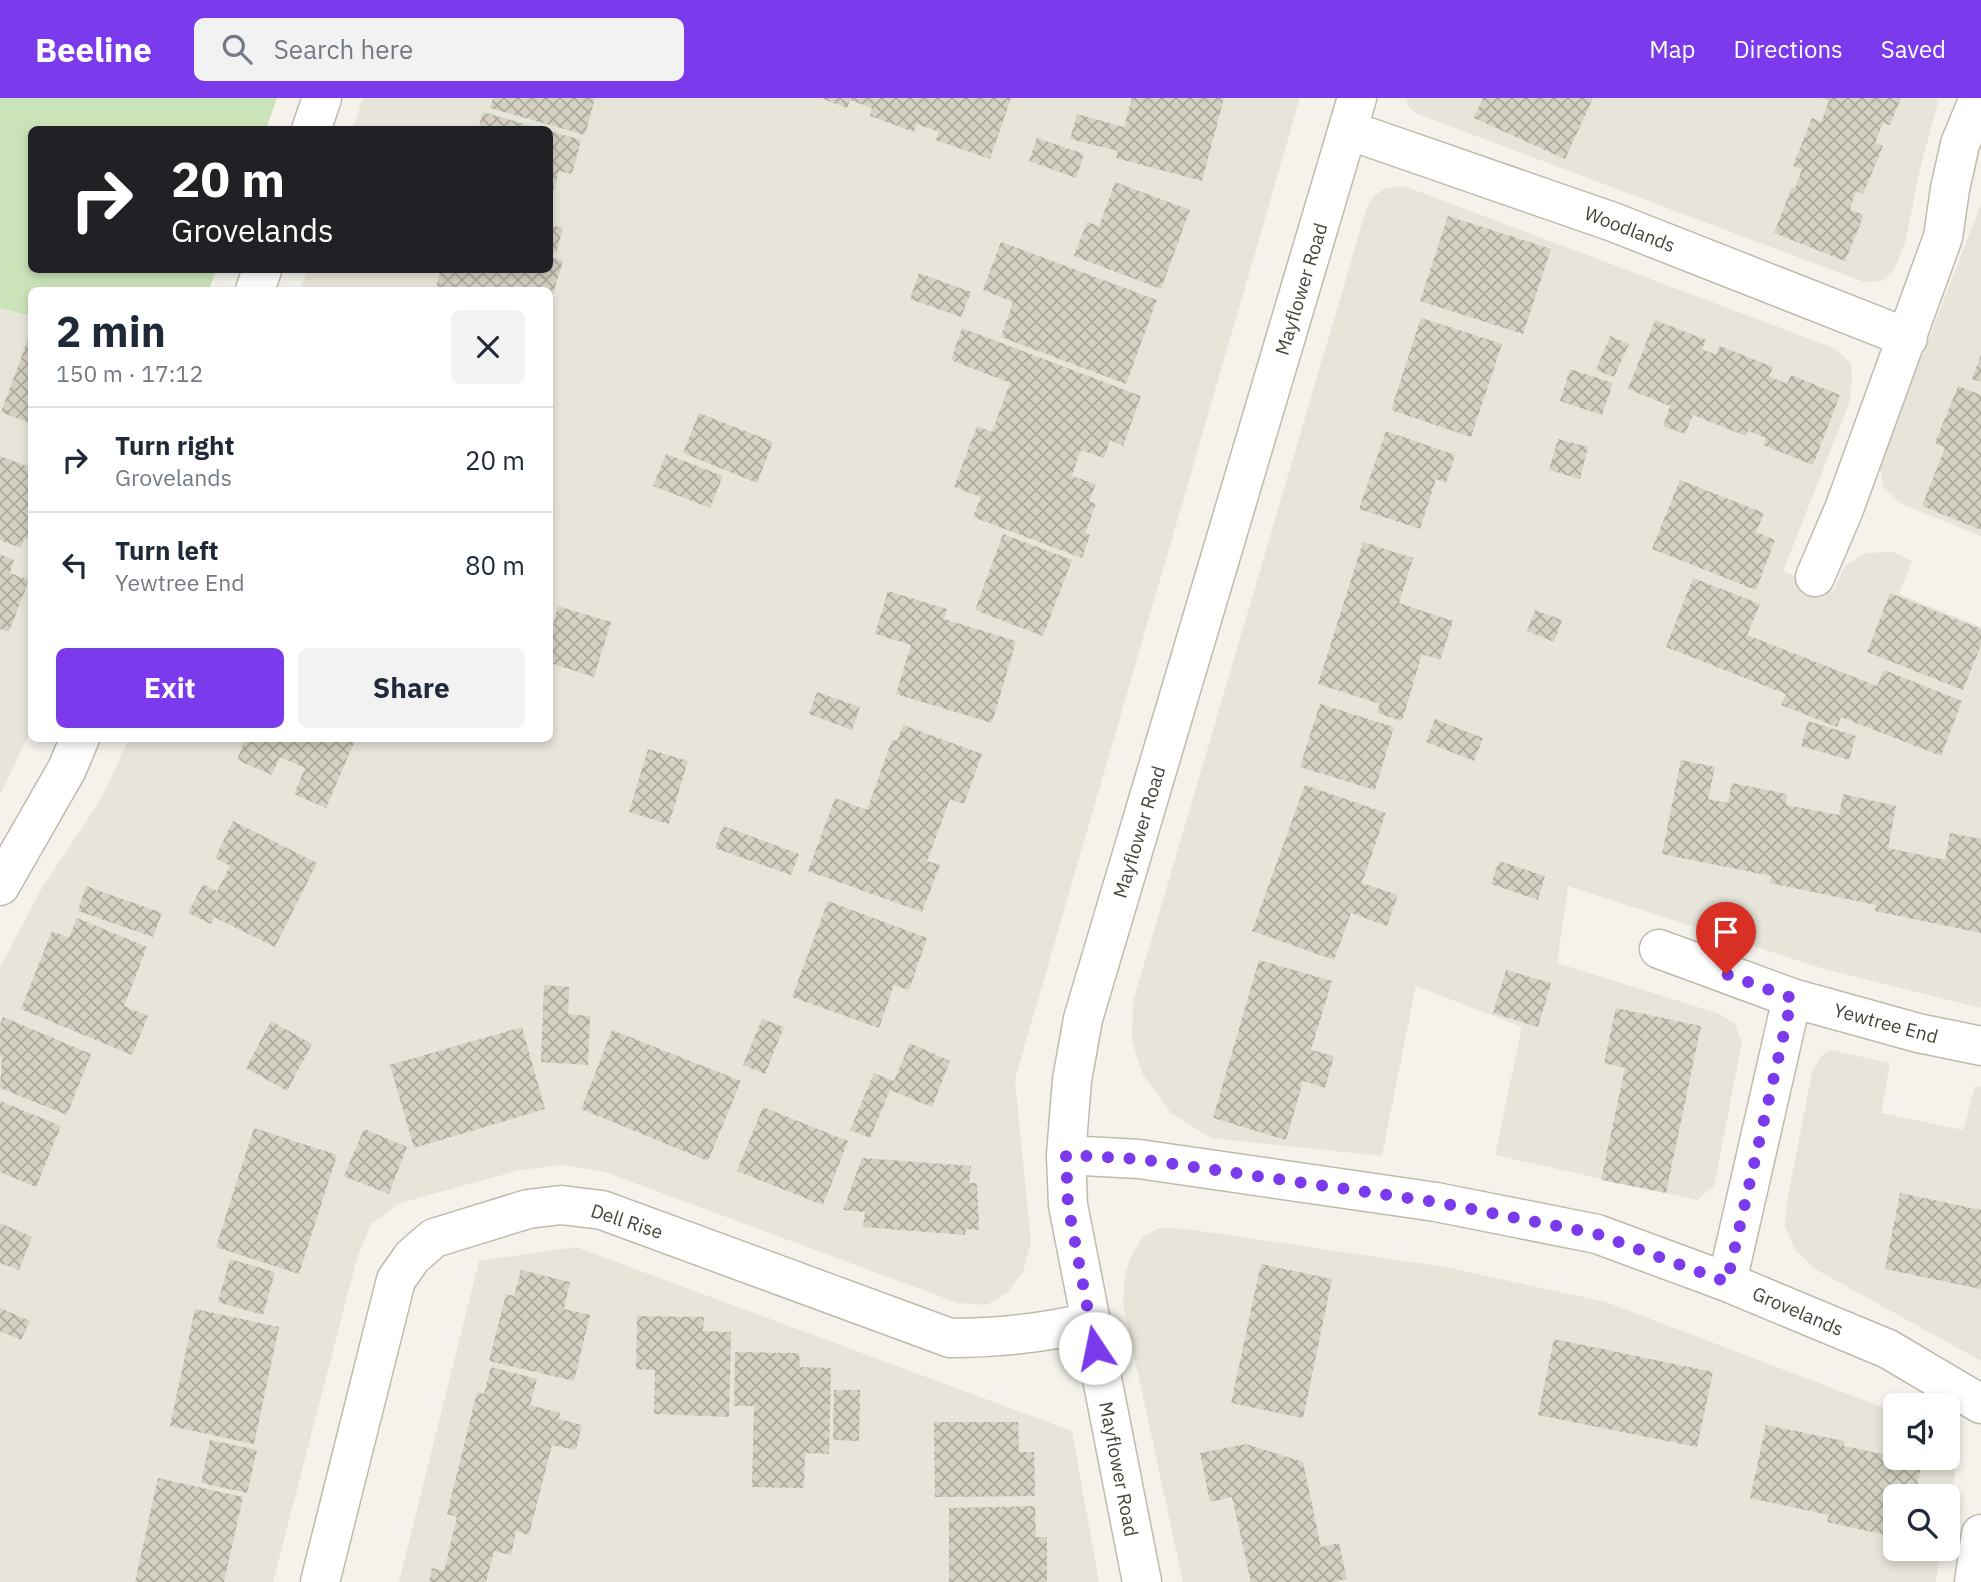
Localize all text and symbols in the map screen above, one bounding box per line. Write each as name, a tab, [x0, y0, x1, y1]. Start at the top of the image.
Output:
search box	[194, 18, 684, 81]
text: Beeline	[35, 28, 152, 71]
icon: search	[218, 30, 256, 68]
text: Search here	[274, 32, 413, 66]
text: Map	[1649, 33, 1695, 65]
text: Directions	[1733, 33, 1843, 65]
text: Saved	[1881, 33, 1946, 65]
text: 20 m	[171, 147, 285, 210]
icon: right	[56, 154, 147, 245]
street label: Woodlands	[1581, 201, 1679, 257]
text: Grovelands	[171, 209, 334, 251]
street label: Mayflower Road	[1270, 220, 1332, 358]
text: 2 min	[56, 304, 166, 359]
button: close	[451, 310, 525, 384]
text: 150 m · 17:12	[56, 358, 203, 388]
text: Turn right	[115, 428, 234, 462]
icon: right	[56, 441, 94, 479]
text: 20 m	[465, 443, 525, 477]
text: Grovelands	[115, 462, 232, 492]
text: Turn left	[115, 533, 218, 567]
icon: left	[56, 546, 94, 584]
text: 80 m	[465, 548, 525, 582]
text: Yewtree End	[115, 567, 245, 597]
button: Exit	[56, 648, 284, 728]
button: Share	[298, 648, 525, 728]
street label: Mayflower Road	[1108, 763, 1170, 901]
pin	[1696, 902, 1756, 974]
icon: arrive	[1707, 913, 1745, 951]
street label: Yewtree End	[1831, 998, 1941, 1048]
street label: Dell Rise	[588, 1198, 666, 1244]
street label: Grovelands	[1749, 1281, 1847, 1341]
position arrow	[1058, 1311, 1132, 1385]
map controls	[1883, 1393, 1960, 1561]
button: sound	[1883, 1393, 1960, 1470]
street label: Mayflower Road	[1094, 1399, 1144, 1539]
button: search	[1883, 1484, 1960, 1561]

